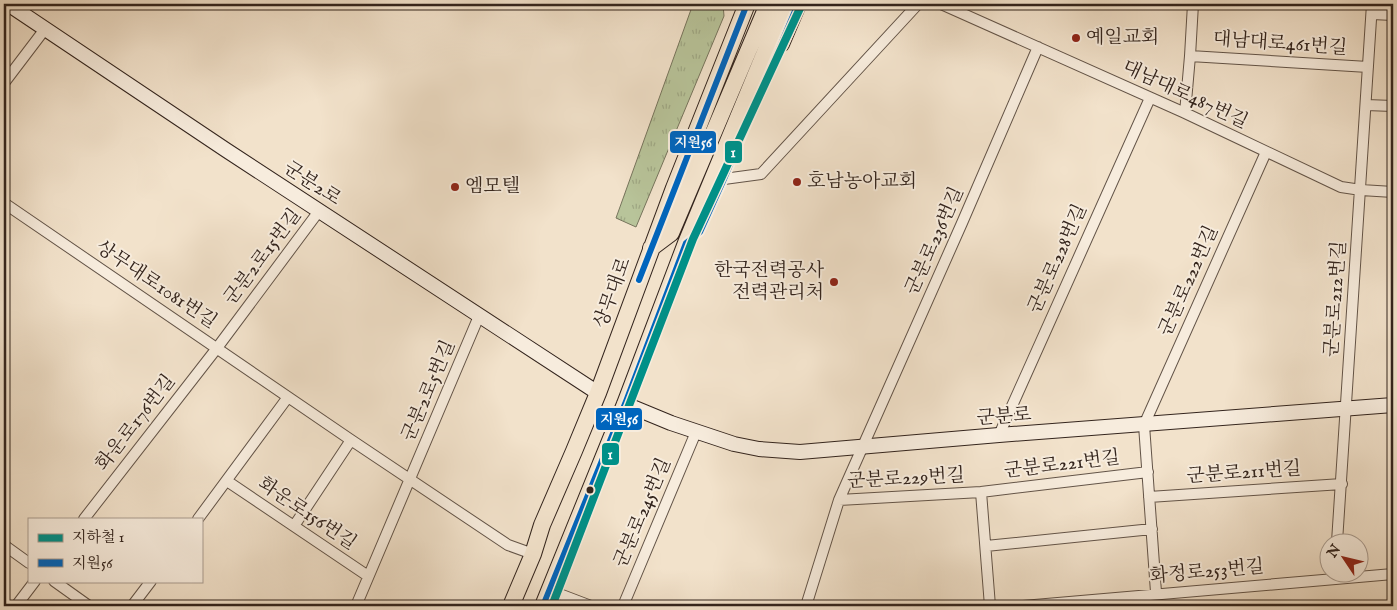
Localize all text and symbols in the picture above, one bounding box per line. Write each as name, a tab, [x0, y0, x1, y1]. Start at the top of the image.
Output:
place label: 예일교회	[1086, 26, 1159, 50]
street label: 대남대로461번길	[1212, 27, 1348, 61]
marker: 예일교회	[1070, 32, 1082, 44]
street label: 대남대로487번길	[1118, 55, 1252, 135]
line badge: 지원56	[669, 130, 717, 154]
text: 지원56	[674, 134, 713, 152]
line badge: 1	[724, 140, 743, 164]
text: 1	[730, 144, 736, 162]
street label: 군분2로	[279, 157, 345, 211]
place label: 호남농아교회	[807, 170, 917, 194]
place label: 엠모텔	[465, 175, 520, 199]
marker: 호남농아교회	[791, 176, 803, 188]
marker: 엠모텔	[449, 181, 461, 193]
street label: 군분로236번길	[900, 183, 970, 299]
street label: 군분로228번길	[1023, 201, 1093, 317]
street label: 군분2로15번길	[219, 204, 307, 310]
street label: 군분로222번길	[1154, 222, 1224, 340]
street label: 상무대로1081번길	[91, 236, 221, 334]
street label: 군분로212번길	[1320, 240, 1352, 358]
street label: 상무대로	[589, 254, 637, 332]
place label: 한국전력공사 전력관리처	[714, 259, 825, 305]
marker: 한국전력공사 전력관리처	[828, 276, 840, 288]
street label: 군분2로5번길	[397, 337, 461, 445]
street label: 화운로176번길	[91, 370, 181, 476]
street label: 군분로	[976, 403, 1032, 431]
line badge: 지원56	[595, 407, 643, 431]
text: 지원56	[600, 411, 639, 429]
line badge: 1	[601, 442, 620, 466]
text: 1	[607, 446, 613, 464]
street label: 군분로221번길	[1003, 446, 1121, 484]
street label: 군분로245번길	[609, 455, 677, 571]
street label: 군분로211번길	[1186, 457, 1302, 489]
street label: 군분로229번길	[846, 464, 966, 494]
street label: 화운로156번길	[253, 472, 361, 556]
unlabelled marker	[585, 485, 595, 495]
legend	[28, 518, 202, 582]
text: 지하철 1	[72, 528, 124, 547]
north arrow	[1320, 532, 1370, 582]
text: N	[1323, 541, 1345, 562]
text: 지원56	[72, 554, 113, 573]
street label: 화정로253번길	[1149, 555, 1265, 589]

